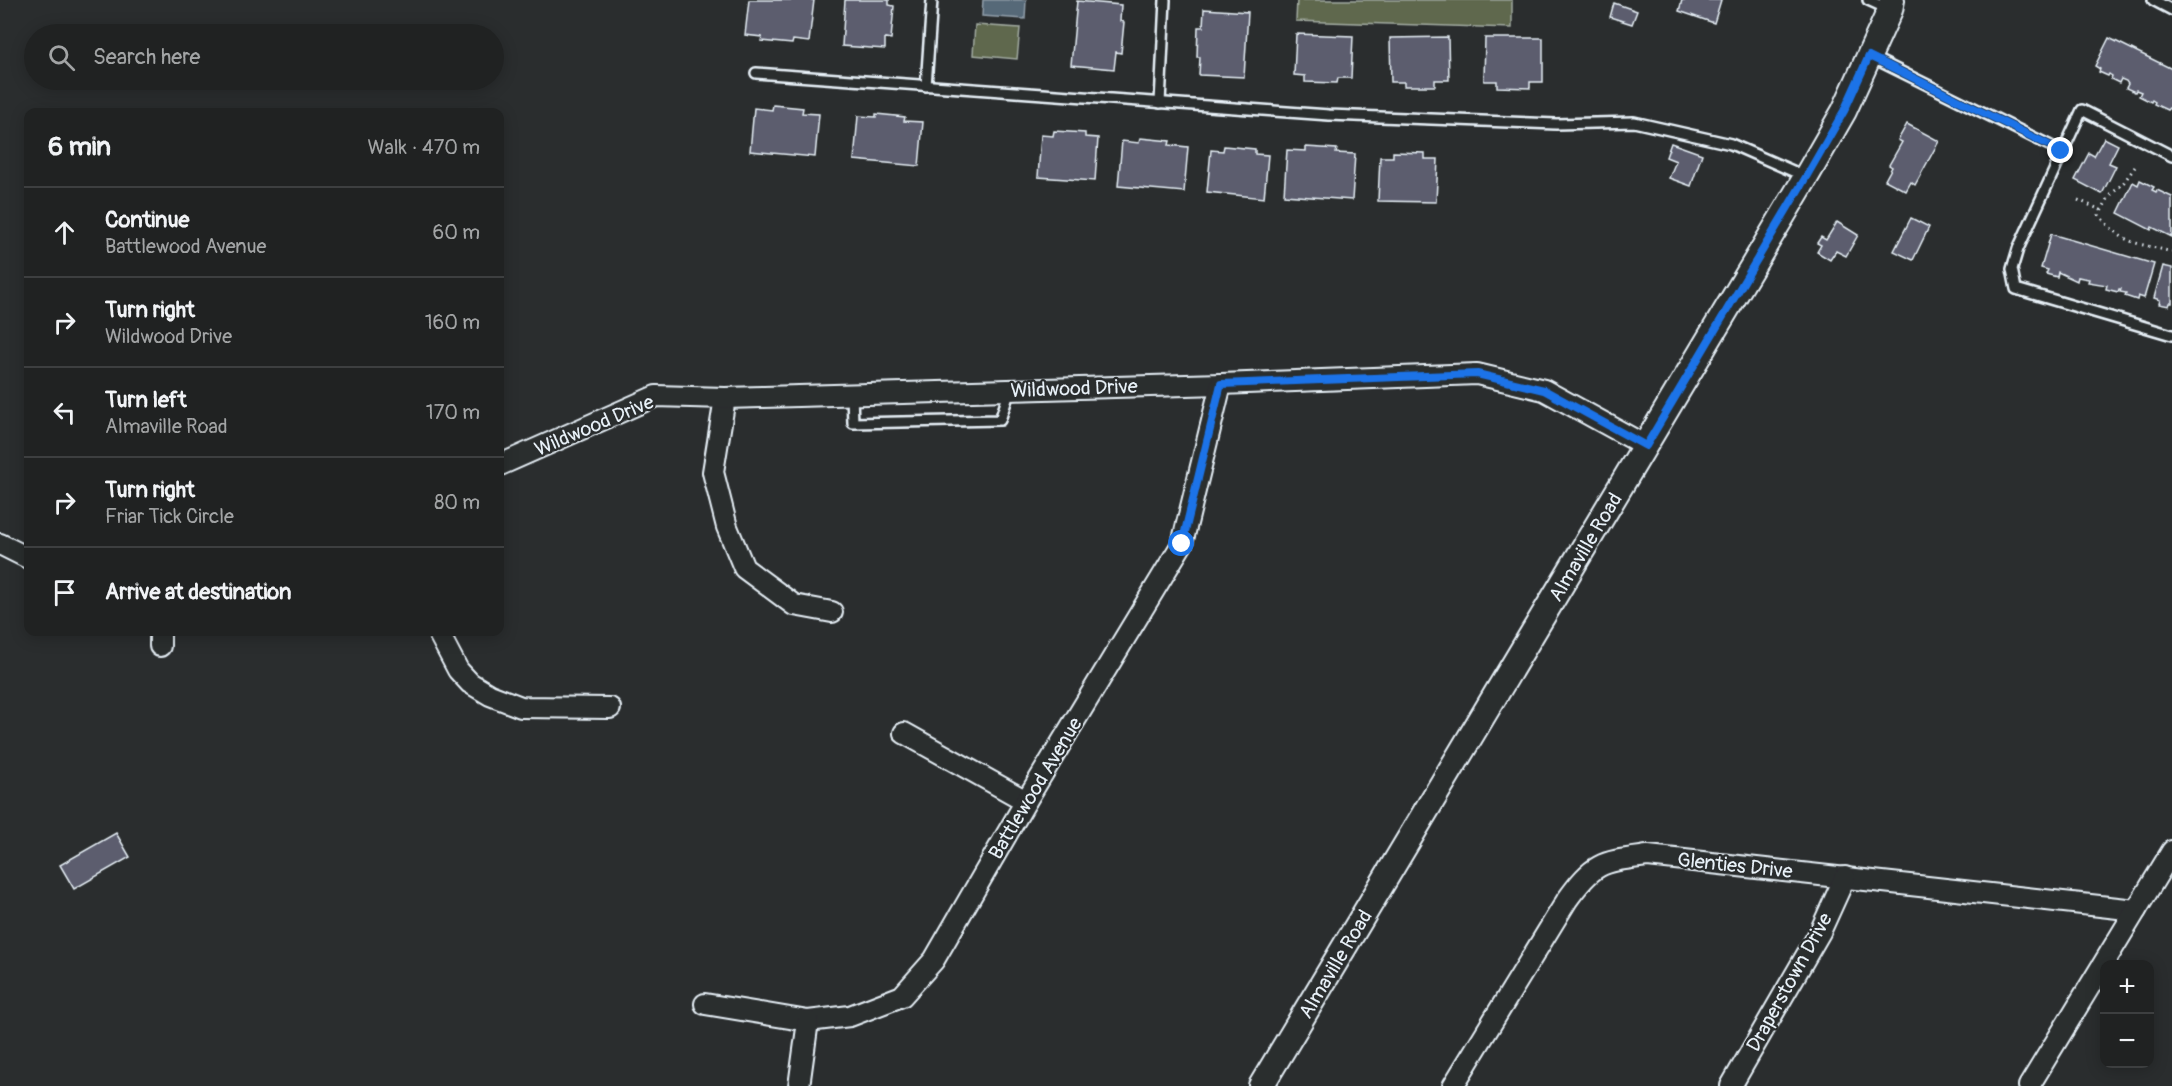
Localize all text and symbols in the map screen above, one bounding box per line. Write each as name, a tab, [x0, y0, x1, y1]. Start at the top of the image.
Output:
search box	[24, 24, 504, 90]
icon: search	[45, 41, 78, 74]
text: Search here	[93, 43, 200, 71]
text: 6 min	[48, 131, 111, 163]
text: Walk · 470 m	[367, 135, 480, 160]
route end	[2047, 137, 2073, 163]
text: Continue	[105, 206, 189, 234]
icon: ahead	[48, 216, 81, 249]
text: 60 m	[433, 220, 480, 245]
text: Battlewood Avenue	[105, 234, 266, 259]
text: Turn right	[105, 296, 195, 324]
icon: right	[48, 306, 81, 339]
text: 160 m	[425, 310, 480, 335]
text: Wildwood Drive	[105, 324, 232, 349]
street label: Wildwood Drive	[1010, 374, 1138, 403]
text: Turn left	[105, 386, 187, 414]
street label: Wildwood Drive	[531, 389, 658, 462]
icon: left	[48, 396, 81, 429]
text: 170 m	[426, 400, 480, 425]
text: Almaville Road	[105, 414, 228, 439]
text: Turn right	[105, 476, 195, 504]
icon: right	[48, 486, 81, 519]
street label: Almaville Road	[1543, 488, 1628, 606]
text: 80 m	[434, 490, 480, 515]
text: Friar Tick Circle	[105, 504, 234, 529]
route start	[1168, 530, 1194, 556]
icon: arrive	[48, 576, 81, 609]
text: Arrive at destination	[105, 578, 291, 606]
street label: Battlewood Avenue	[983, 713, 1088, 864]
street label: Glenties Drive	[1676, 847, 1794, 884]
street label: Almaville Road	[1293, 905, 1378, 1023]
street label: Draperstown Drive	[1741, 908, 1838, 1056]
map controls	[2100, 960, 2154, 1068]
button: +	[2100, 960, 2154, 1014]
button: −	[2100, 1014, 2154, 1068]

